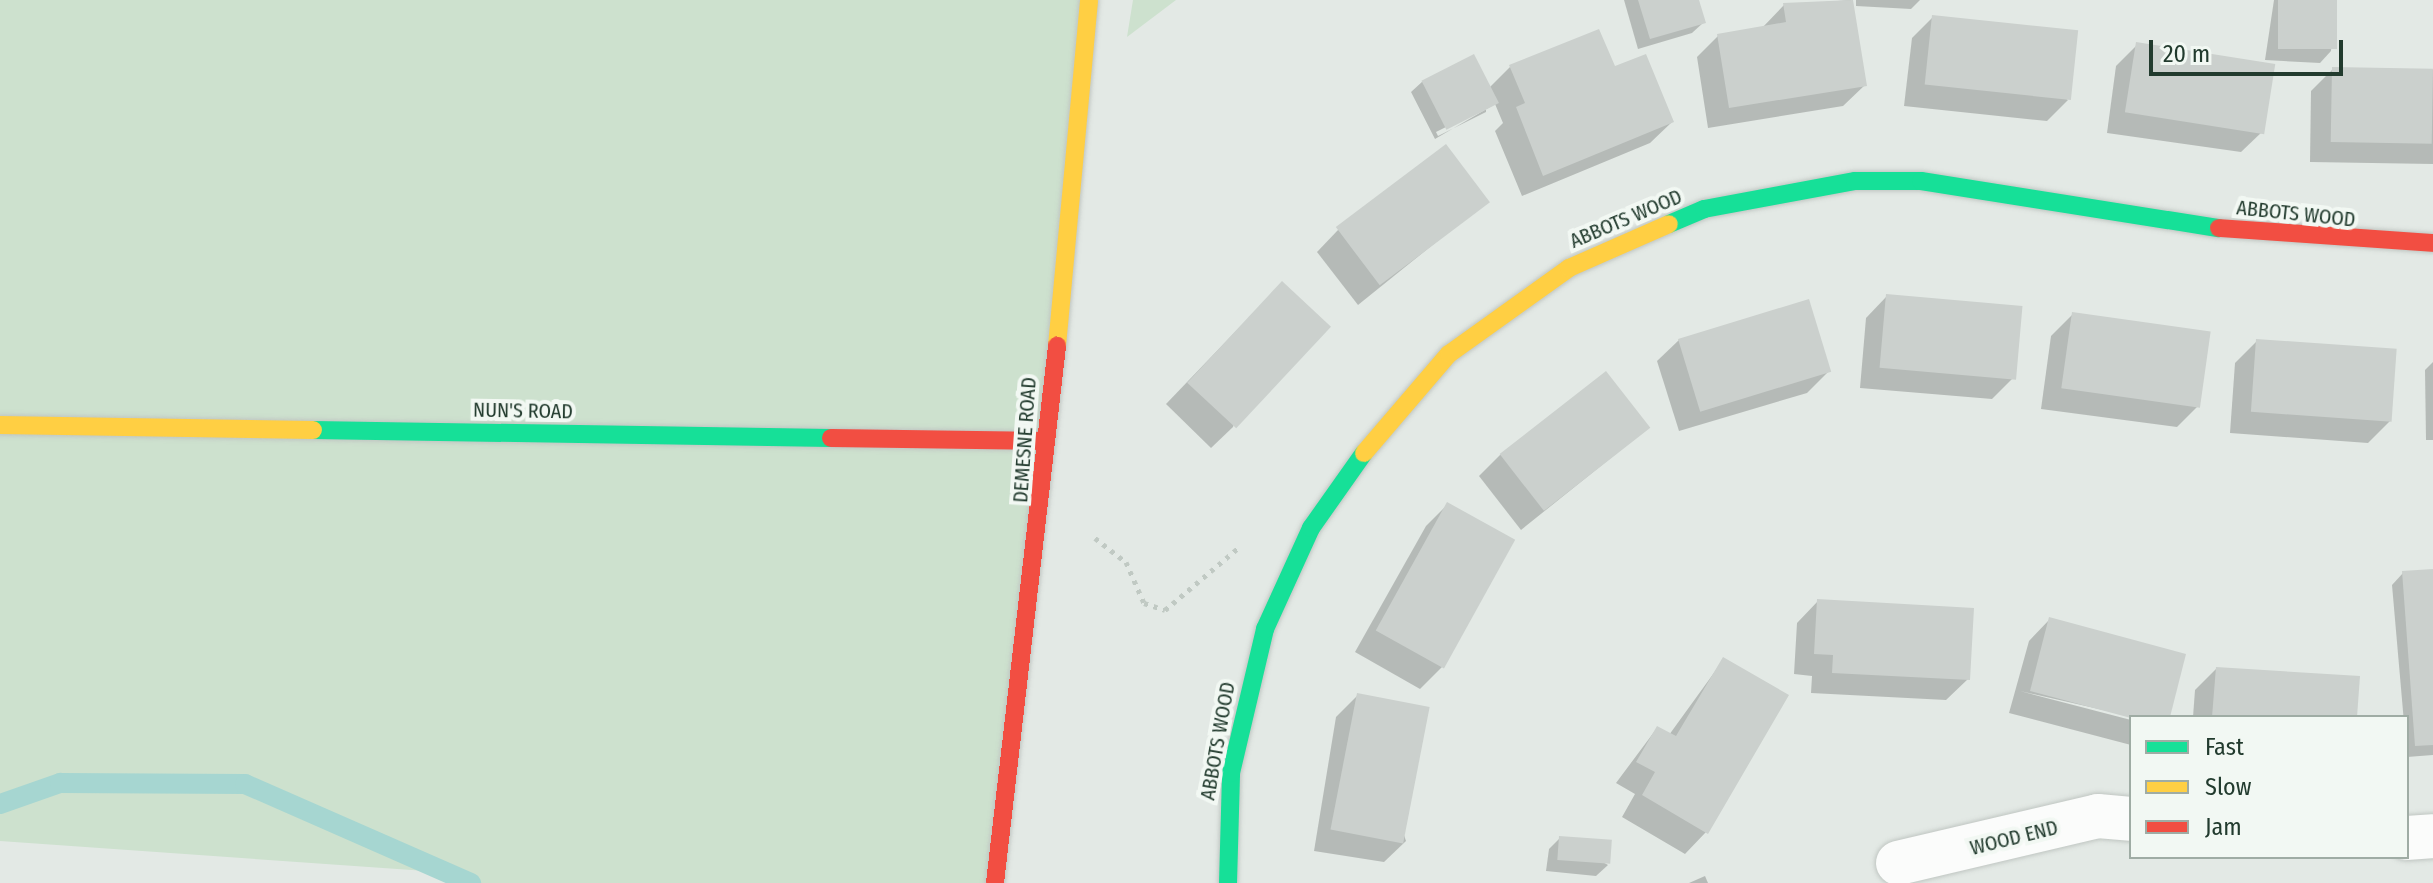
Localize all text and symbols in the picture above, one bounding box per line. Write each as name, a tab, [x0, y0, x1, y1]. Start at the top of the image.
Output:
scale bar	[2153, 24, 2347, 74]
text: 20 m	[2163, 40, 2210, 68]
street label: ABBOTS WOOD	[1566, 185, 1686, 253]
street label: ABBOTS WOOD	[2235, 196, 2357, 232]
street label: DEMESNE ROAD	[1009, 376, 1041, 504]
street label: NUN'S ROAD	[473, 398, 573, 424]
street label: ABBOTS WOOD	[1196, 680, 1240, 802]
legend	[2129, 715, 2409, 859]
text: Fast	[2205, 733, 2244, 761]
text: Slow	[2205, 773, 2251, 801]
text: Jam	[2205, 813, 2242, 841]
street label: WOOD END	[1968, 816, 2060, 860]

